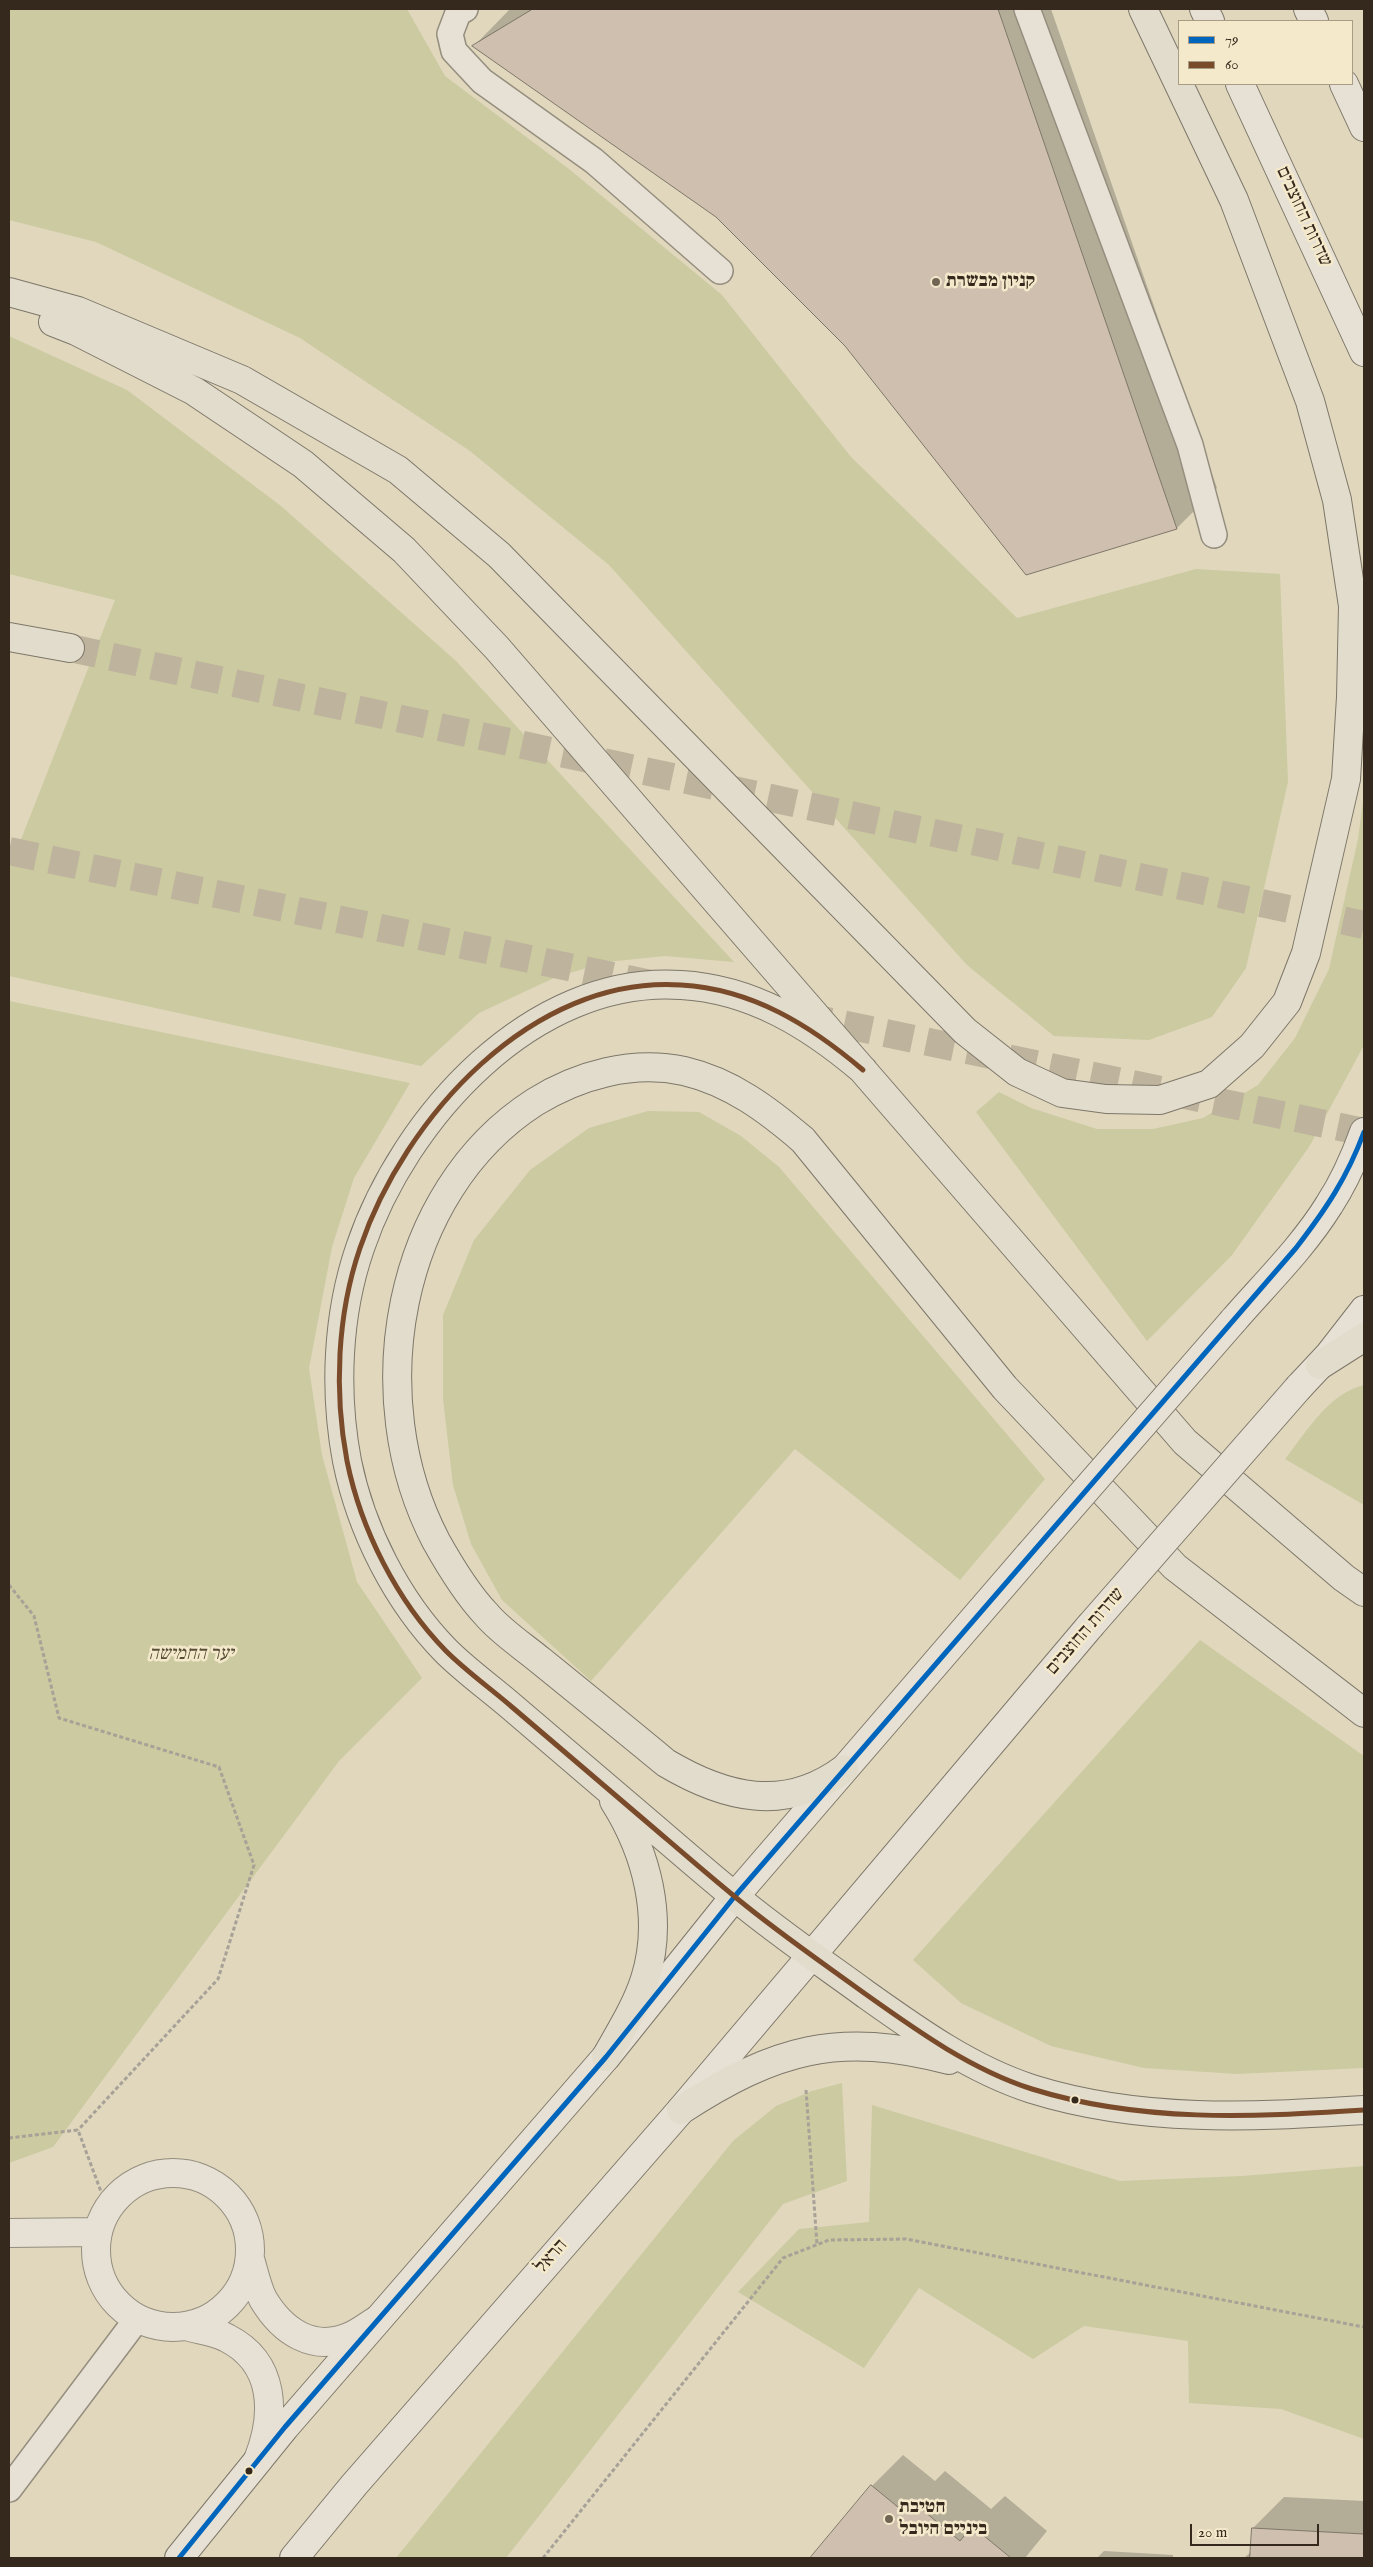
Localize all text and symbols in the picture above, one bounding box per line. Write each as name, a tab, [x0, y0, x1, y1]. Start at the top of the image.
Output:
legend	[1178, 20, 1353, 85]
text: 79	[1225, 30, 1239, 49]
text: 60	[1225, 55, 1239, 74]
street label: שדרות החוצבים	[1270, 163, 1336, 271]
place label: קניון מבשרת	[946, 271, 1035, 293]
marker: קניון מבשרת	[930, 276, 942, 288]
street label: שדרות החוצבים	[1042, 1584, 1130, 1680]
park label: יער החמישה	[149, 1644, 233, 1666]
unlabelled marker	[1070, 2095, 1080, 2105]
street label: הראל	[531, 2235, 573, 2279]
unlabelled marker	[244, 2466, 254, 2476]
place label: חטיבת ביניים היובל	[899, 2497, 987, 2541]
marker: חטיבת ביניים היובל	[883, 2513, 895, 2525]
scale bar	[1193, 2514, 1322, 2546]
text: 20 m	[1198, 2523, 1227, 2542]

